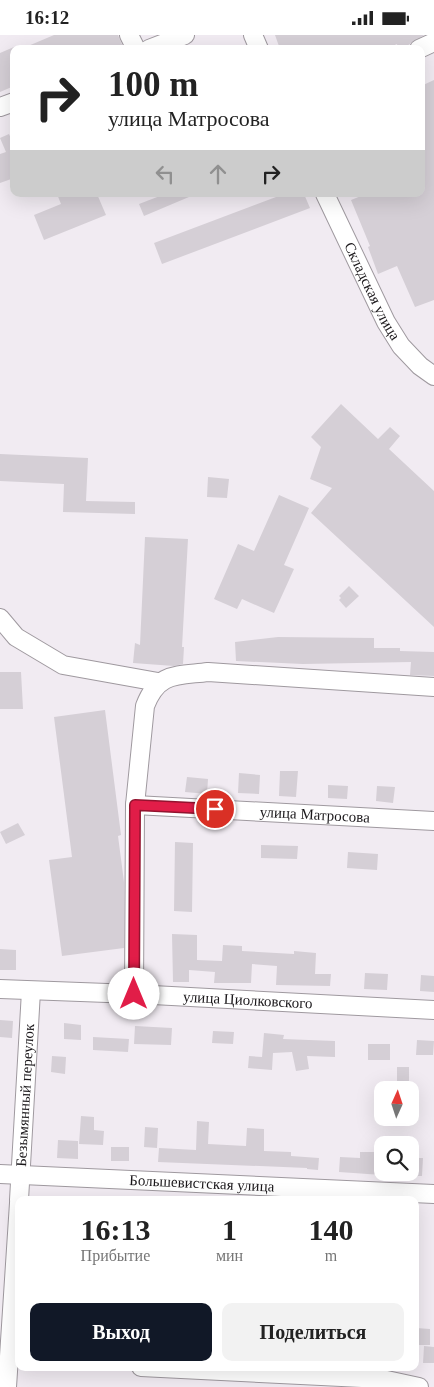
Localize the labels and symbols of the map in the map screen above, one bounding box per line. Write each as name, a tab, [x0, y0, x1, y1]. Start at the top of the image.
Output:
street label: Складская улица	[341, 240, 403, 343]
pin	[194, 788, 236, 830]
street label: улица Матросова	[259, 804, 371, 826]
position arrow	[107, 967, 159, 1019]
street label: улица Циолковского	[183, 989, 313, 1012]
street label: Безымянный переулок	[13, 1022, 37, 1167]
north arrow	[374, 1081, 419, 1126]
street label: Большевистская улица	[129, 1172, 275, 1195]

